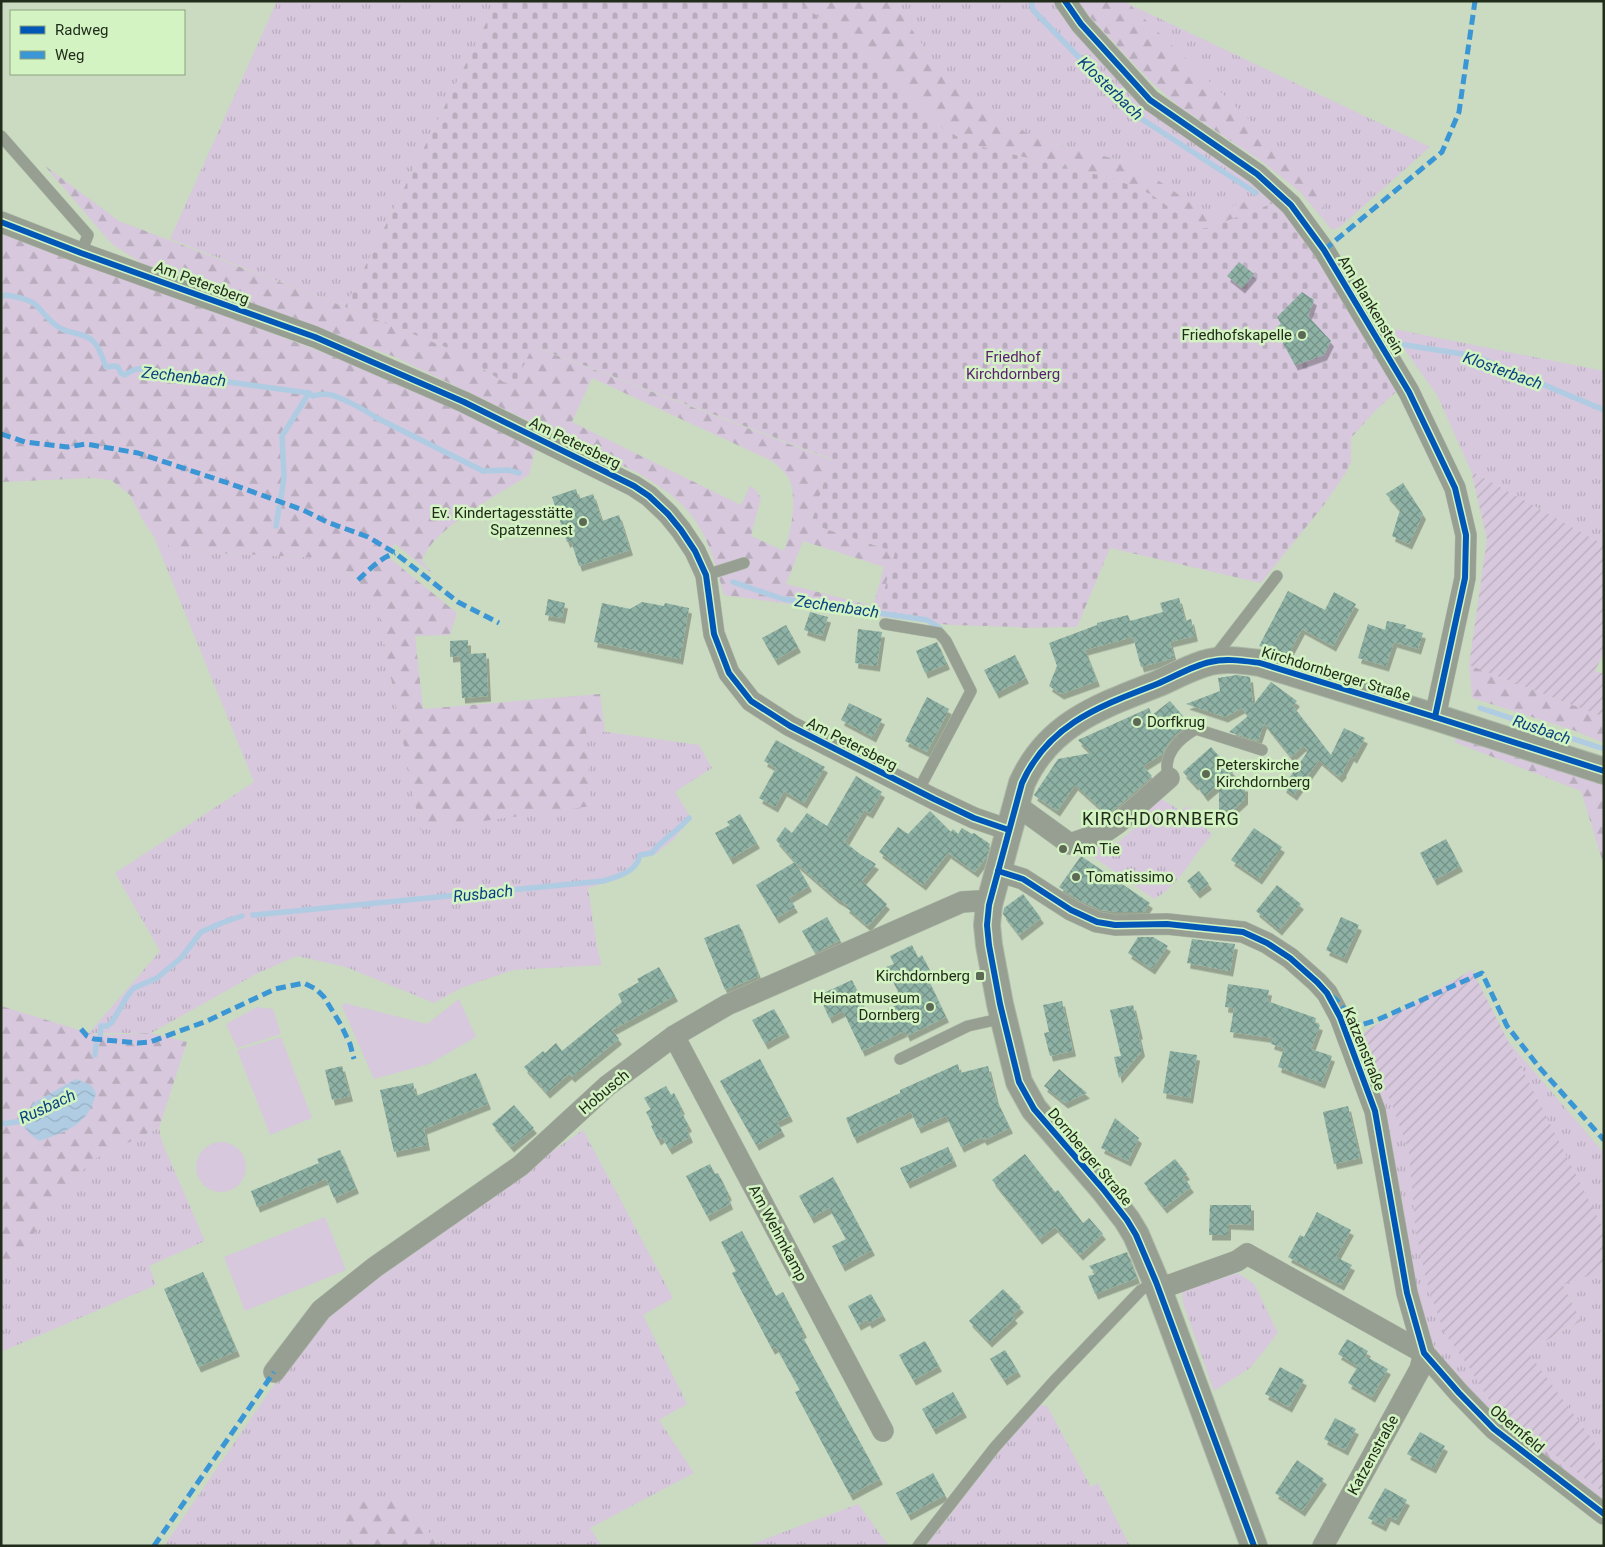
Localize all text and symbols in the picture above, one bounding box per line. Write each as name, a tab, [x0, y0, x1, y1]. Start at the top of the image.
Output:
legend	[10, 10, 185, 75]
text: Radweg	[55, 21, 109, 39]
text: Weg	[55, 46, 84, 64]
water label: Klosterbach	[1074, 53, 1147, 124]
street label: Am Blankenstein	[1334, 252, 1408, 358]
street label: Am Petersberg	[152, 258, 252, 308]
place label: Friedhofskapelle	[1182, 326, 1292, 344]
marker: Friedhofskapelle	[1296, 329, 1308, 341]
water label: Klosterbach	[1461, 347, 1545, 394]
park label: Friedhof Kirchdornberg	[966, 348, 1060, 383]
water label: Zechenbach	[140, 363, 227, 390]
street label: Am Petersberg	[526, 413, 624, 473]
place label: Ev. Kindertagesstätte Spatzennest	[432, 504, 573, 539]
marker: Ev. Kindertagesstätte Spatzennest	[577, 516, 589, 528]
water label: Zechenbach	[793, 591, 880, 622]
street label: Kirchdornberger Straße	[1259, 643, 1413, 705]
water label: Rusbach	[1510, 711, 1573, 748]
street label: Am Petersberg	[804, 713, 900, 775]
place label: Dorfkrug	[1147, 713, 1205, 731]
marker: Dorfkrug	[1131, 716, 1143, 728]
place label: Peterskirche Kirchdornberg	[1216, 756, 1310, 791]
marker: Peterskirche Kirchdornberg	[1200, 768, 1212, 780]
district label: KIRCHDORNBERG	[1082, 808, 1240, 829]
place label: Am Tie	[1073, 840, 1120, 858]
marker: Am Tie	[1057, 843, 1069, 855]
place label: Tomatissimo	[1086, 868, 1174, 886]
marker: Tomatissimo	[1070, 871, 1082, 883]
water label: Rusbach	[452, 881, 514, 906]
place label: Kirchdornberg	[876, 967, 970, 985]
marker: Kirchdornberg	[974, 970, 986, 982]
place label: Heimatmuseum Dornberg	[813, 989, 920, 1024]
marker: Heimatmuseum Dornberg	[924, 1001, 936, 1013]
street label: Katzenstraße	[1339, 1005, 1389, 1093]
street label: Hobusch	[575, 1066, 633, 1118]
water label: Rusbach	[16, 1085, 78, 1128]
street label: Dornberger Straße	[1044, 1105, 1136, 1210]
street label: Am Wehmkamp	[745, 1182, 811, 1284]
street label: Obernfeld	[1486, 1401, 1548, 1457]
street label: Katzenstraße	[1344, 1412, 1402, 1498]

